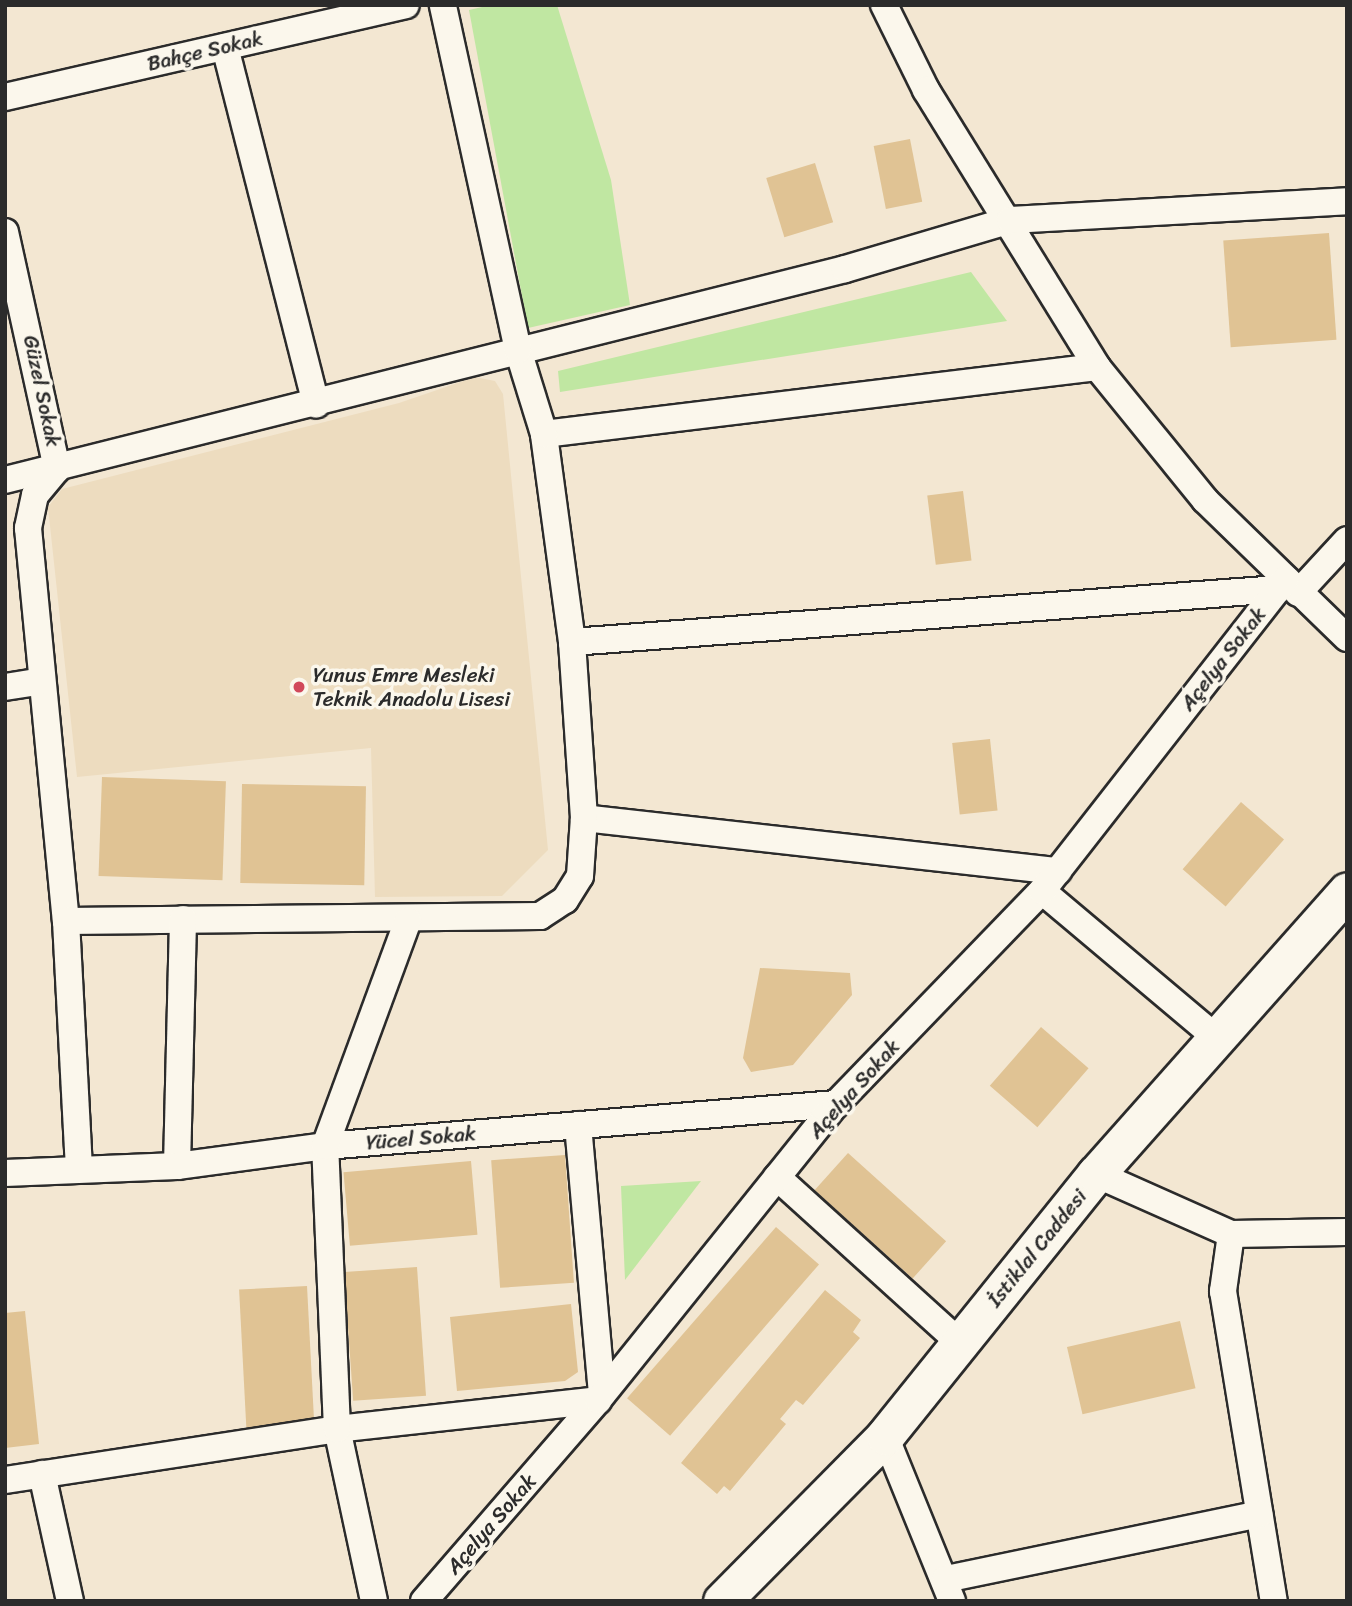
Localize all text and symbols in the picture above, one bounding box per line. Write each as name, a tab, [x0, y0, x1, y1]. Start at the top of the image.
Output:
street label: Bahçe Sokak	[145, 25, 265, 77]
street label: Güzel Sokak	[18, 333, 66, 449]
street label: Açelya Sokak	[1175, 602, 1271, 716]
place label: Yunus Emre Mesleki Teknik Anadolu Lisesi	[313, 662, 510, 712]
marker: Yunus Emre Mesleki Teknik Anadolu Lisesi	[291, 679, 307, 695]
street label: Açelya Sokak	[803, 1034, 905, 1144]
street label: Yücel Sokak	[365, 1121, 477, 1155]
street label: İstiklal Caddesi	[982, 1184, 1092, 1312]
street label: Açelya Sokak	[441, 1469, 541, 1579]

